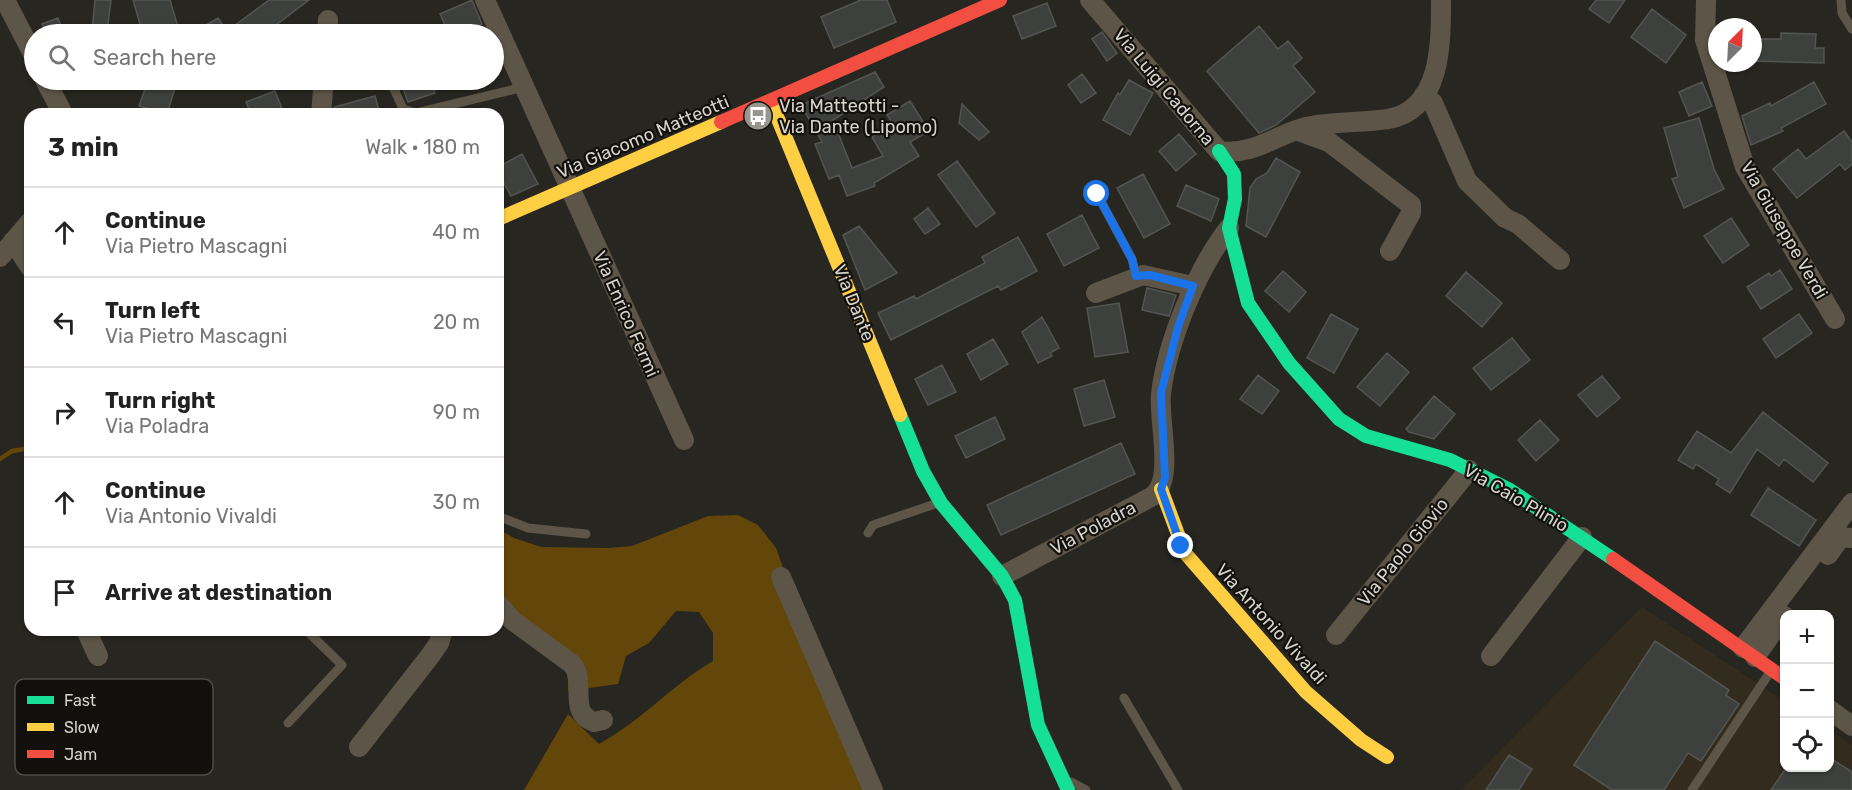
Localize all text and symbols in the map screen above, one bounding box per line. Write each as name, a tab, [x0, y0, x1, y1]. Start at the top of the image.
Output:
north arrow	[1708, 18, 1762, 72]
search box	[24, 24, 504, 90]
street label: Via Luigi Cadorna	[1109, 24, 1219, 150]
icon: search	[45, 41, 78, 74]
text: Search here	[93, 44, 216, 71]
street label: Via Giacomo Matteotti	[554, 91, 732, 183]
place label: Via Matteotti - Via Dante (Lipomo)	[779, 95, 937, 138]
bus stop icon: Via Matteotti - Via Dante (Lipomo)	[742, 100, 774, 132]
text: 3 min	[48, 132, 119, 163]
text: Walk · 180 m	[365, 135, 480, 159]
street label: Via Giuseppe Verdi	[1736, 157, 1832, 303]
route start	[1083, 180, 1109, 206]
text: Continue	[105, 207, 206, 234]
icon: ahead	[48, 216, 81, 249]
text: 40 m	[432, 220, 480, 244]
text: Via Pietro Mascagni	[105, 234, 287, 258]
street label: Via Enrico Fermi	[588, 248, 664, 380]
street label: Via Dante	[829, 261, 879, 345]
text: Turn left	[105, 297, 200, 324]
icon: left	[48, 306, 81, 339]
text: 20 m	[433, 310, 480, 334]
text: Via Pietro Mascagni	[105, 324, 287, 348]
text: Turn right	[105, 387, 215, 414]
icon: right	[48, 396, 81, 429]
text: 90 m	[433, 400, 480, 424]
text: Via Poladra	[105, 414, 209, 438]
street label: Via Caio Plinio	[1460, 459, 1572, 537]
text: Continue	[105, 477, 206, 504]
icon: ahead	[48, 486, 81, 519]
text: 30 m	[433, 490, 480, 514]
street label: Via Paolo Giovio	[1353, 494, 1453, 610]
street label: Via Poladra	[1046, 496, 1140, 560]
text: Via Antonio Vivaldi	[105, 504, 277, 528]
route end	[1167, 532, 1193, 558]
street label: Via Antonio Vivaldi	[1211, 559, 1331, 689]
icon: arrive	[48, 576, 81, 609]
text: Arrive at destination	[105, 579, 332, 606]
map controls	[1780, 610, 1834, 772]
button: +	[1780, 610, 1834, 664]
button: −	[1780, 664, 1834, 718]
legend	[15, 679, 213, 775]
text: Fast	[64, 691, 96, 710]
text: Slow	[64, 718, 100, 737]
button: locate	[1780, 718, 1834, 772]
text: Jam	[64, 745, 97, 764]

